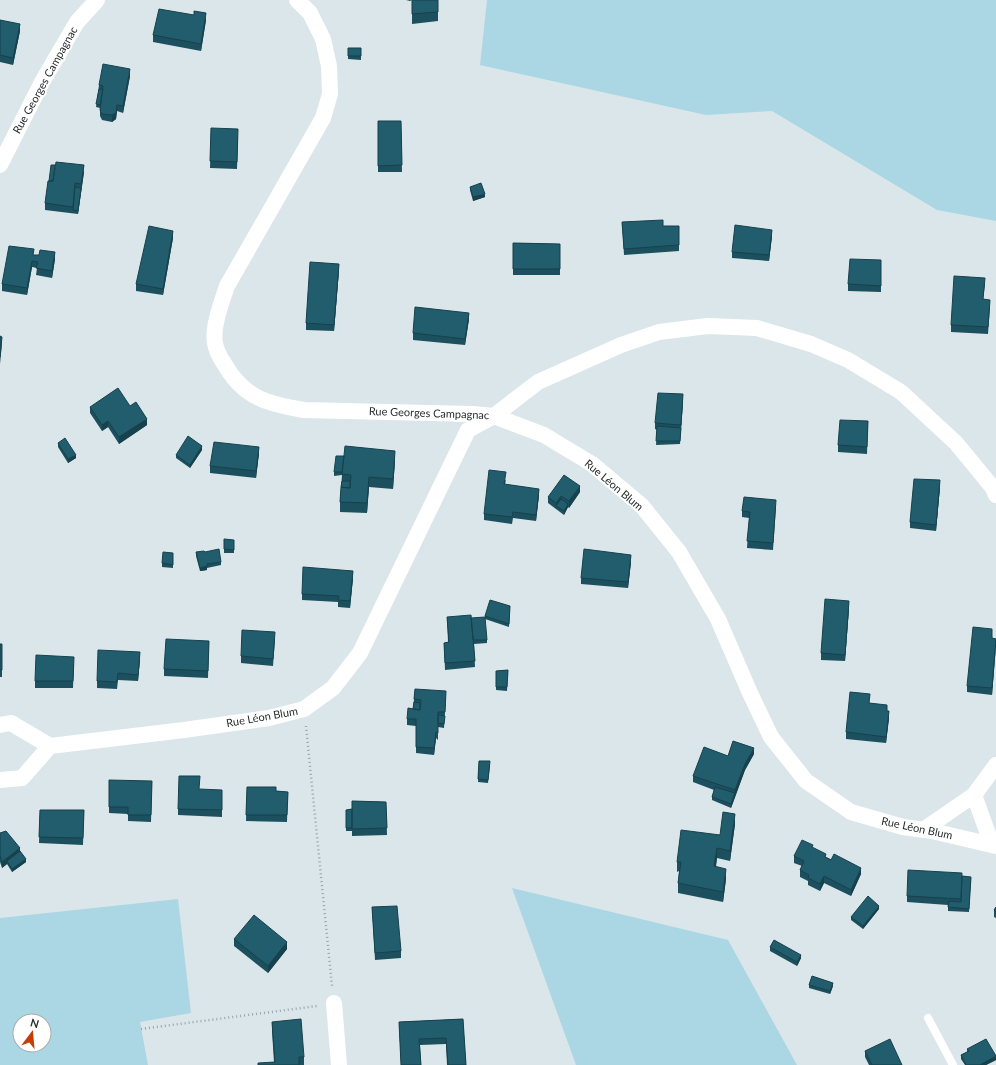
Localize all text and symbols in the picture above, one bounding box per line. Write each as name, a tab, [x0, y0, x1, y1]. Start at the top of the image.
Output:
street label: Rue Georges Campagnac	[10, 24, 79, 136]
street label: Rue Georges Campagnac	[369, 404, 489, 421]
street label: Rue Léon Blum	[582, 456, 646, 513]
street label: Rue Léon Blum	[225, 704, 299, 729]
street label: Rue Léon Blum	[880, 814, 954, 841]
north arrow	[12, 1013, 52, 1053]
text: N	[29, 1015, 41, 1030]

